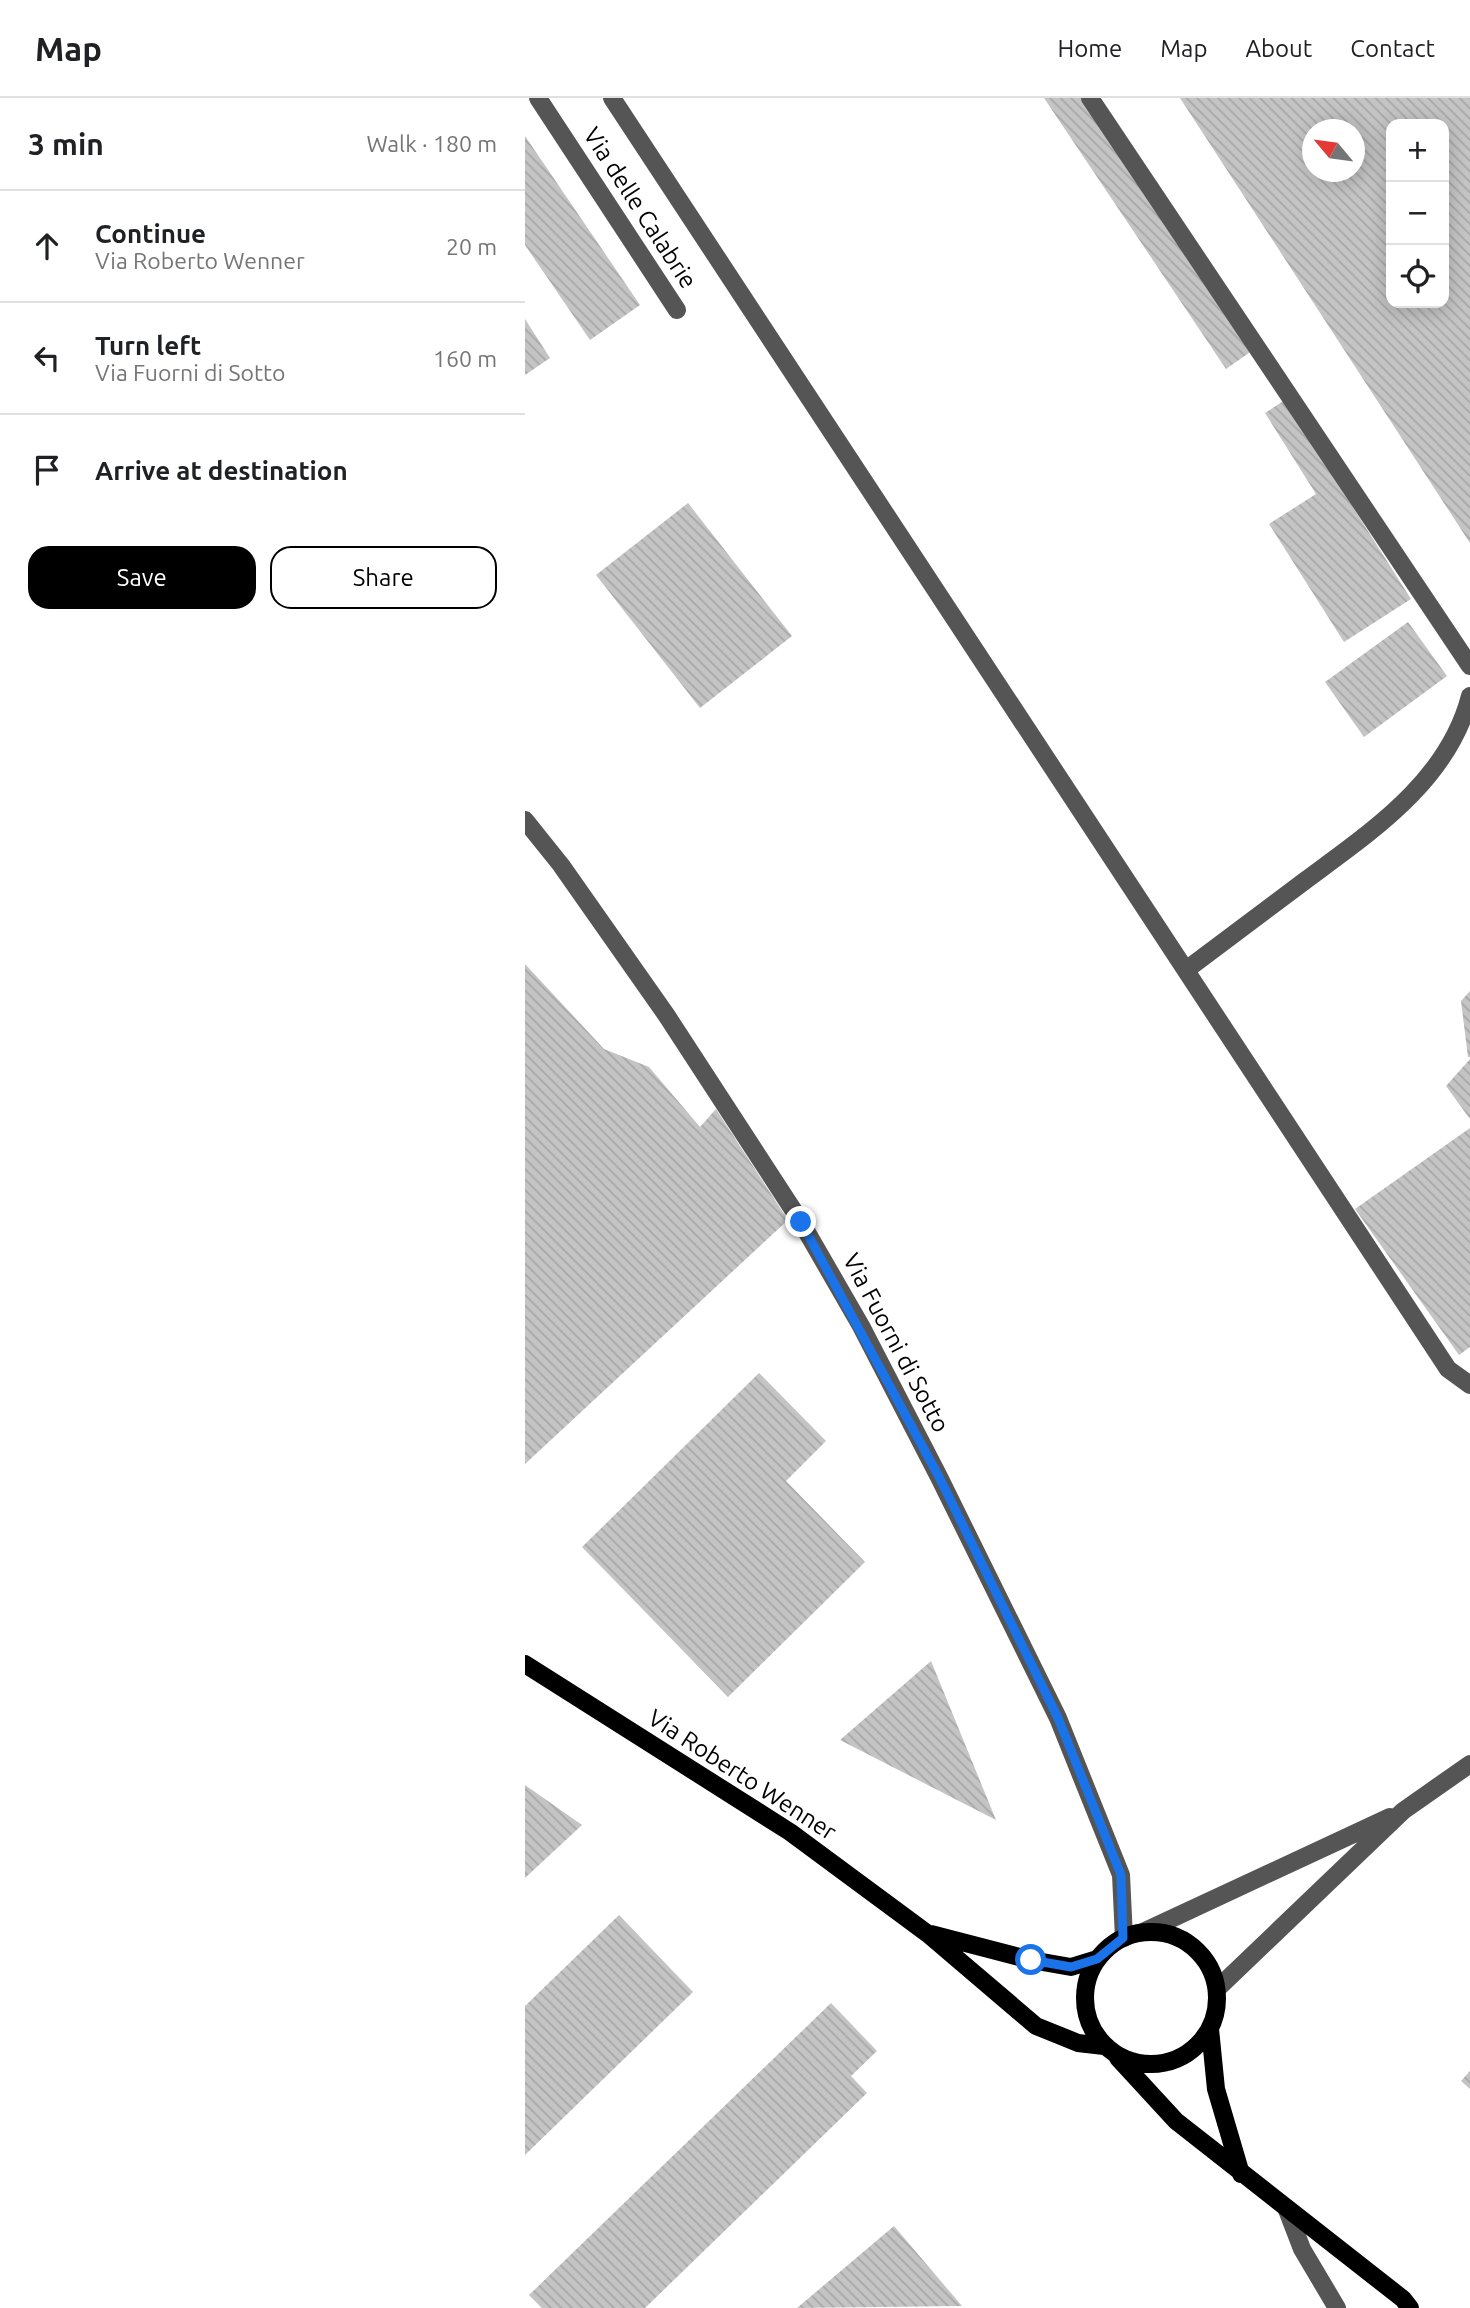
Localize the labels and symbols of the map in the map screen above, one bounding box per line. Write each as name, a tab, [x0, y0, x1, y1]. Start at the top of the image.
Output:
north arrow	[1302, 119, 1365, 182]
street label: Via delle Calabrie	[578, 122, 702, 293]
route end	[785, 1206, 816, 1237]
street label: Via Fuorni di Sotto	[838, 1249, 955, 1437]
street label: Via Roberto Wenner	[643, 1704, 841, 1845]
route start	[1015, 1944, 1046, 1975]

